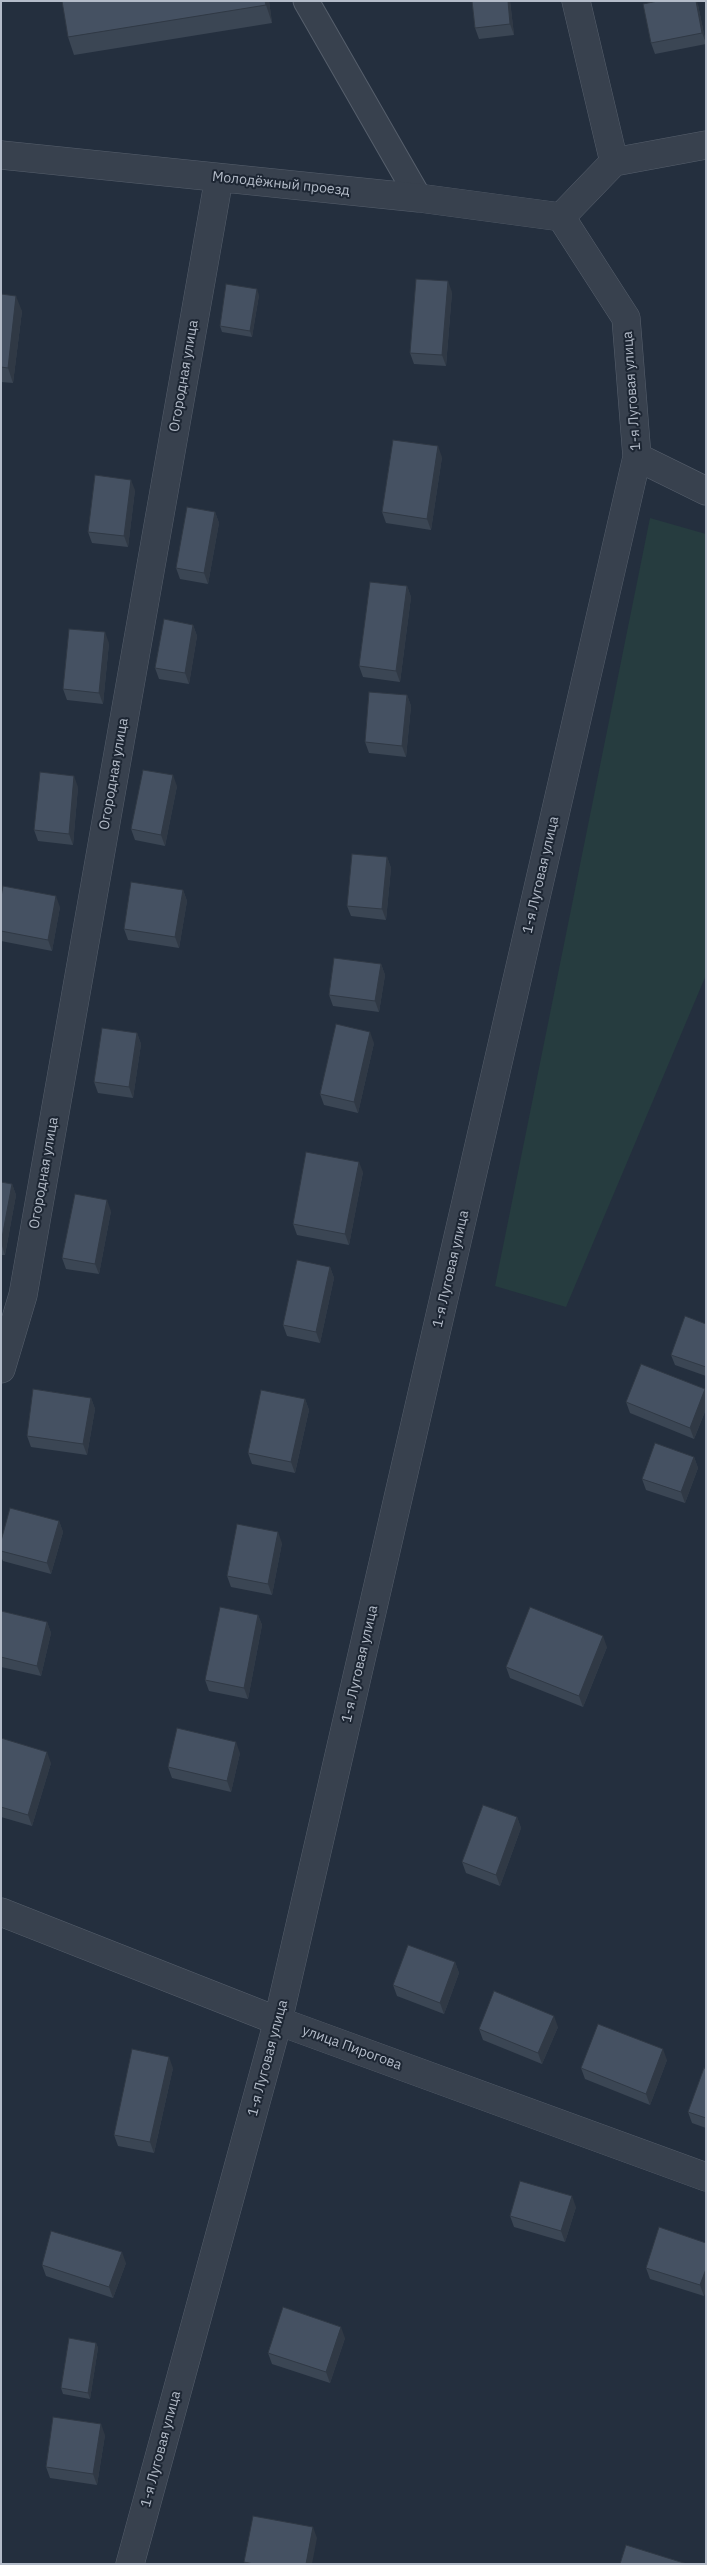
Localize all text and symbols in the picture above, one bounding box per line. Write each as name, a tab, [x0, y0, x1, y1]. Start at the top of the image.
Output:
street label: Молодёжный проезд	[211, 168, 351, 200]
street label: Огородная улица	[166, 319, 202, 433]
street label: 1-я Луговая улица	[619, 331, 645, 451]
street label: Огородная улица	[96, 717, 132, 831]
street label: 1-я Луговая улица	[519, 815, 563, 935]
street label: Огородная улица	[26, 1116, 62, 1230]
street label: 1-я Луговая улица	[429, 1209, 473, 1329]
street label: 1-я Луговая улица	[338, 1604, 382, 1724]
street label: 1-я Луговая улица	[244, 1998, 292, 2118]
street label: улица Пирогова	[300, 2022, 404, 2074]
street label: 1-я Луговая улица	[137, 2389, 185, 2509]

